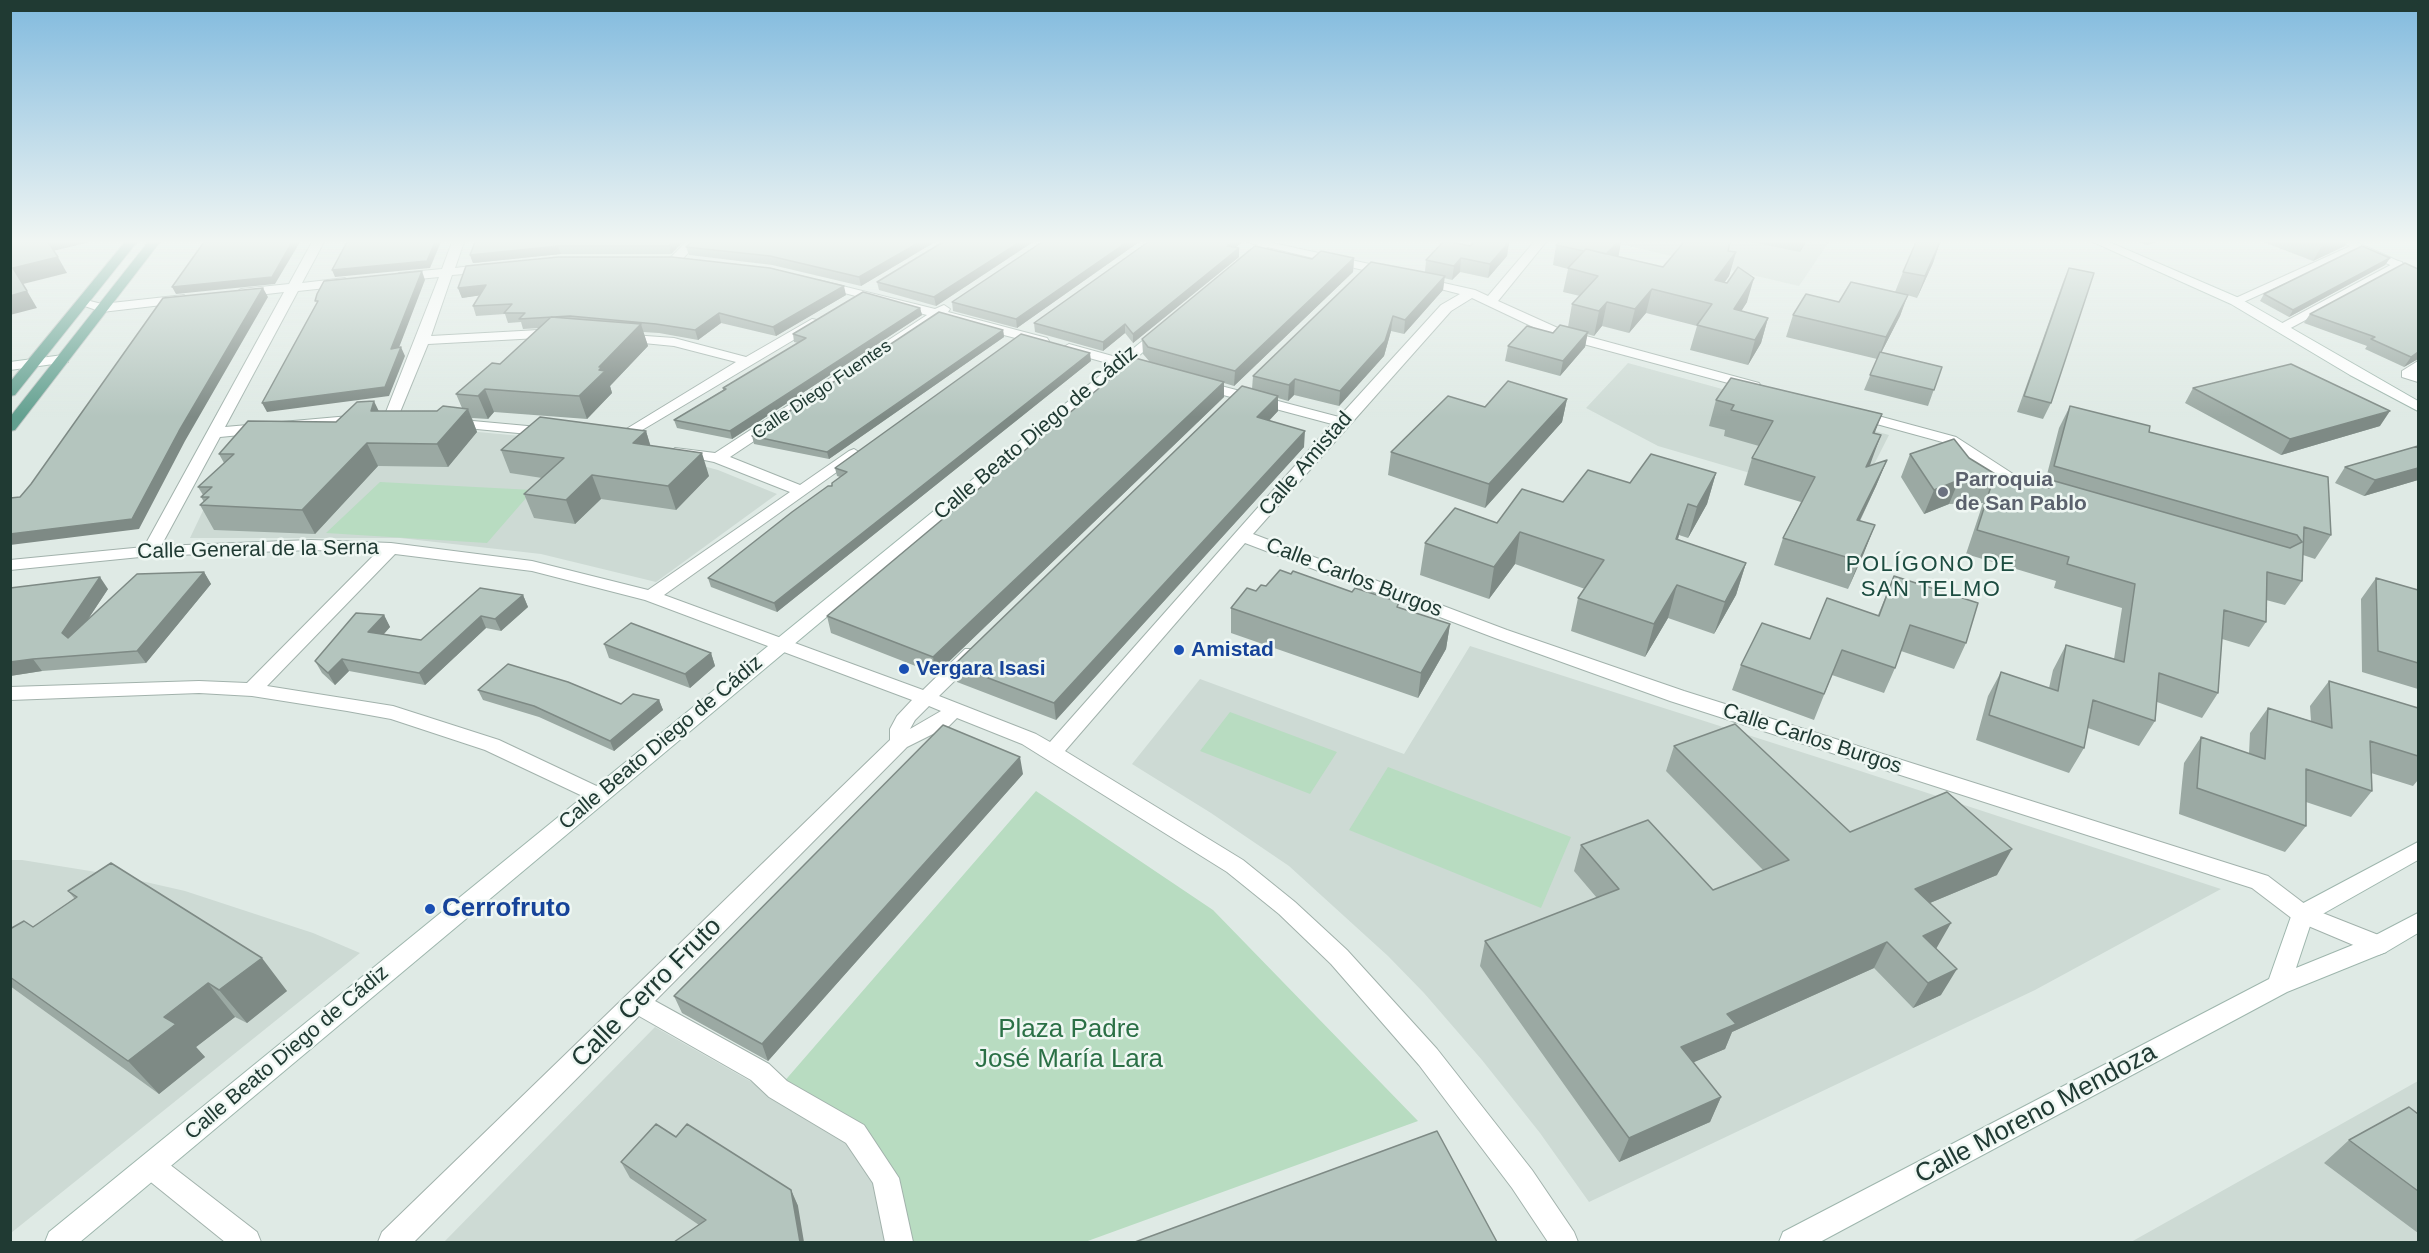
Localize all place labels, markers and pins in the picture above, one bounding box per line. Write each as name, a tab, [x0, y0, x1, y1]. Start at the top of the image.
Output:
place label: Parroquia de San Pablo	[1955, 467, 2087, 517]
marker: Parroquia de San Pablo	[1936, 485, 1950, 499]
place label: Amistad	[1191, 637, 1274, 663]
marker: Amistad	[1172, 643, 1186, 657]
place label: Vergara Isasi	[916, 656, 1046, 682]
marker: Vergara Isasi	[897, 662, 911, 676]
place label: Cerrofruto	[442, 893, 571, 925]
marker: Cerrofruto	[423, 902, 437, 916]

